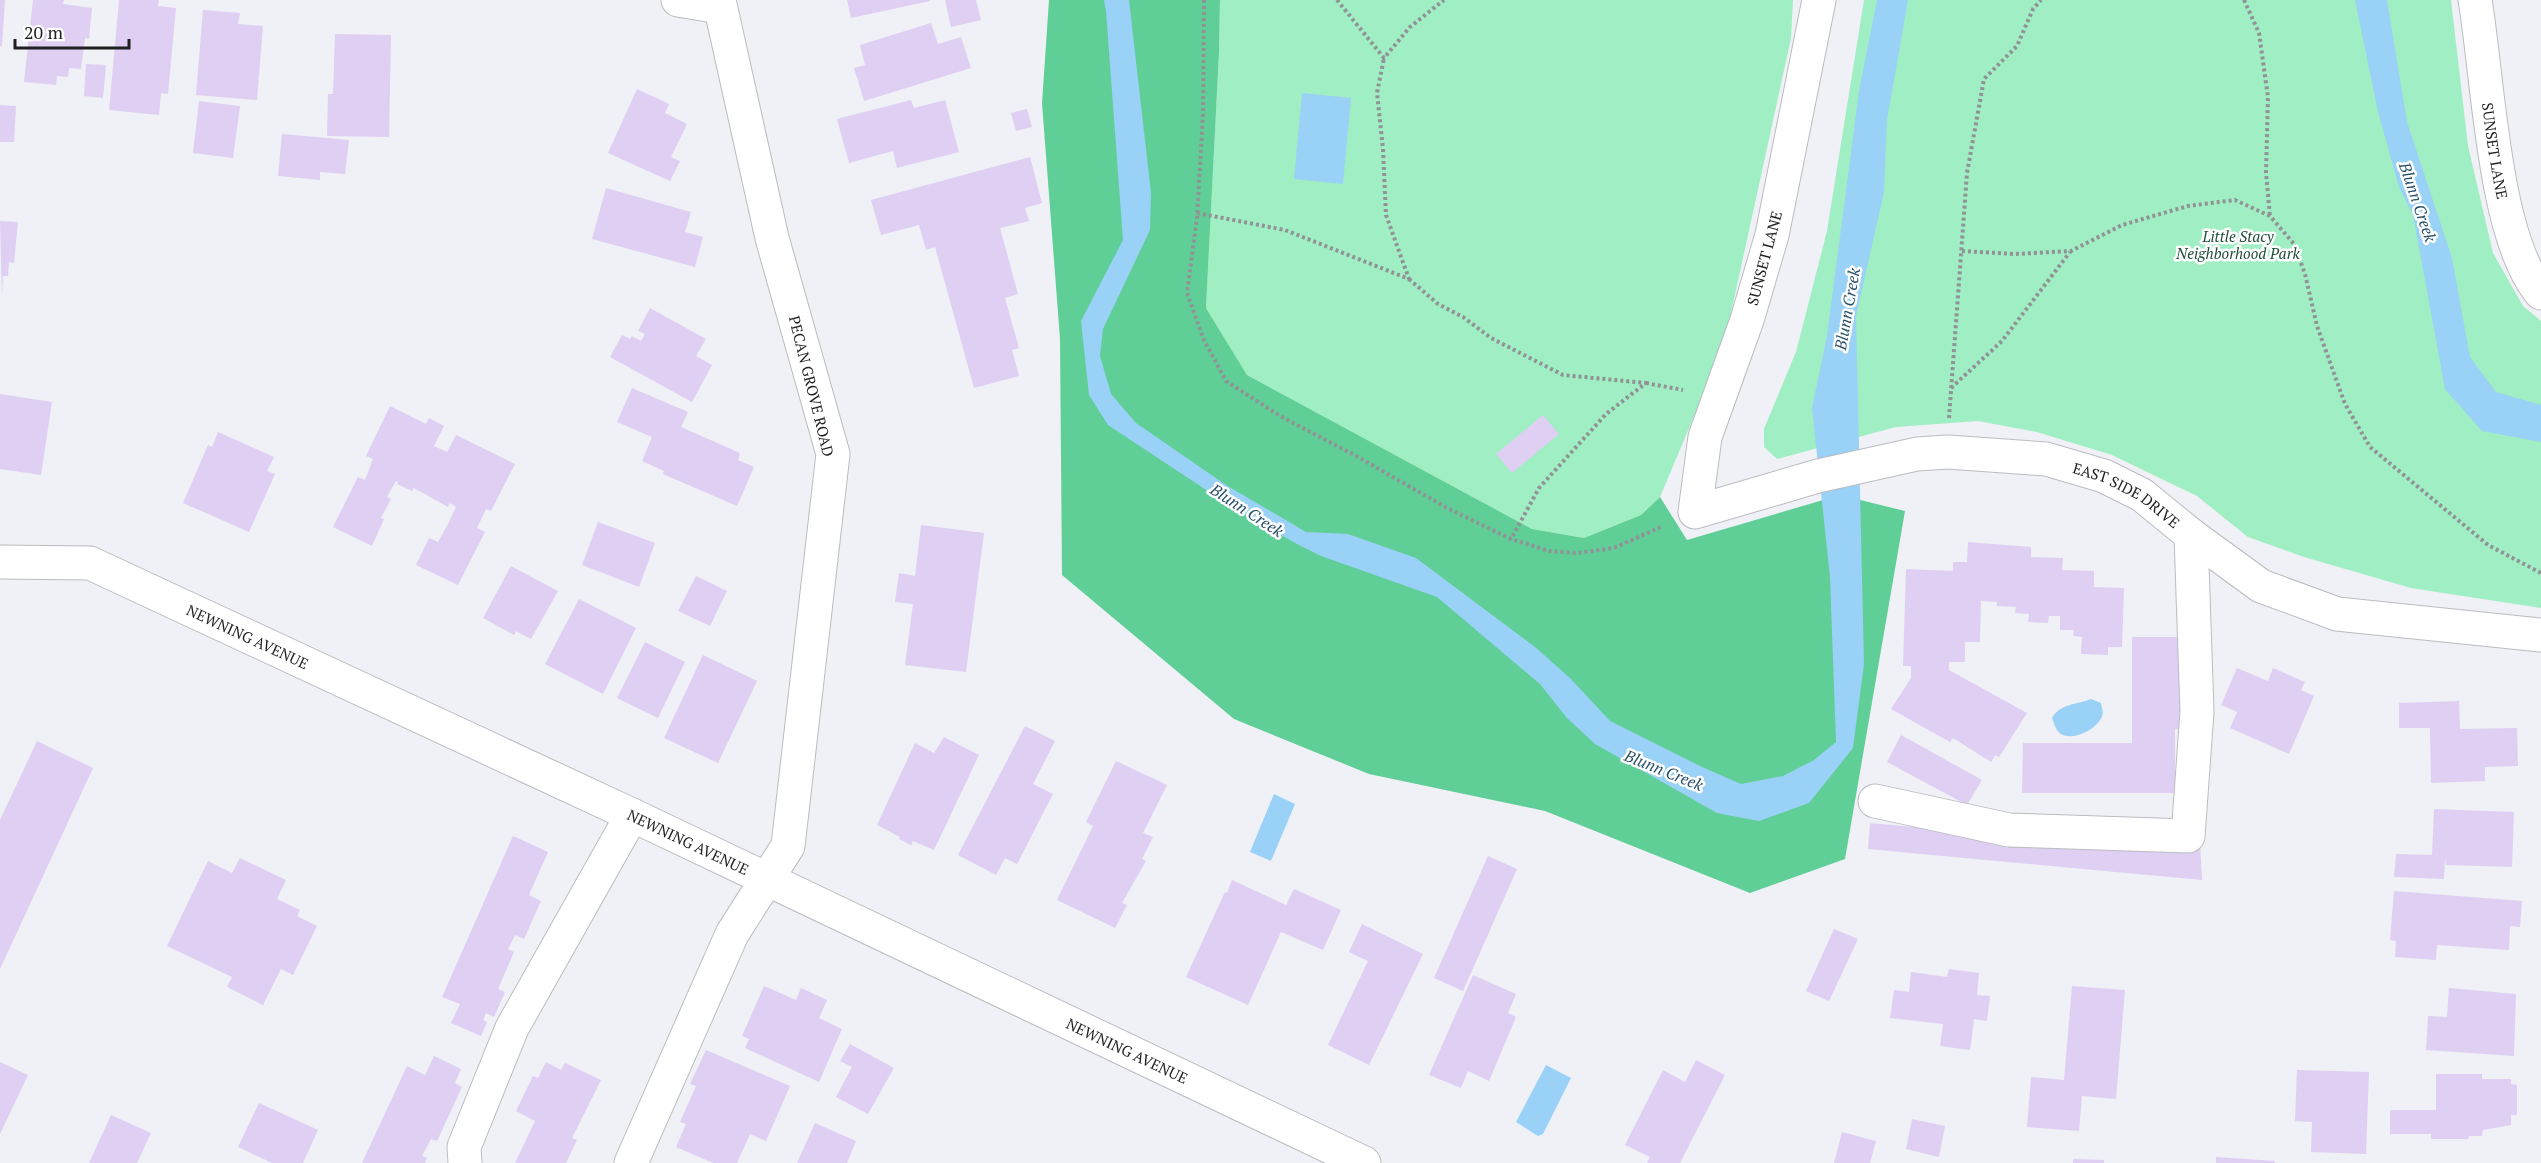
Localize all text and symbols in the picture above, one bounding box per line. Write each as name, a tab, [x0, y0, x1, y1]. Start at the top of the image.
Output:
scale bar	[15, 12, 129, 50]
text: 20 m	[24, 20, 64, 44]
street label: SUNSET LANE	[2478, 101, 2513, 201]
water label: Blunn Creek	[2394, 158, 2442, 245]
street label: SUNSET LANE	[1742, 209, 1786, 307]
park label: Little Stacy Neighborhood Park	[2175, 226, 2300, 263]
water label: Blunn Creek	[1829, 266, 1865, 353]
street label: PECAN GROVE ROAD	[785, 313, 839, 459]
street label: EAST SIDE DRIVE	[2071, 457, 2184, 532]
water label: Blunn Creek	[1205, 478, 1288, 542]
street label: NEWNING AVENUE	[184, 599, 312, 673]
water label: Blunn Creek	[1621, 744, 1707, 796]
street label: NEWNING AVENUE	[624, 804, 752, 879]
street label: NEWNING AVENUE	[1063, 1013, 1191, 1088]

